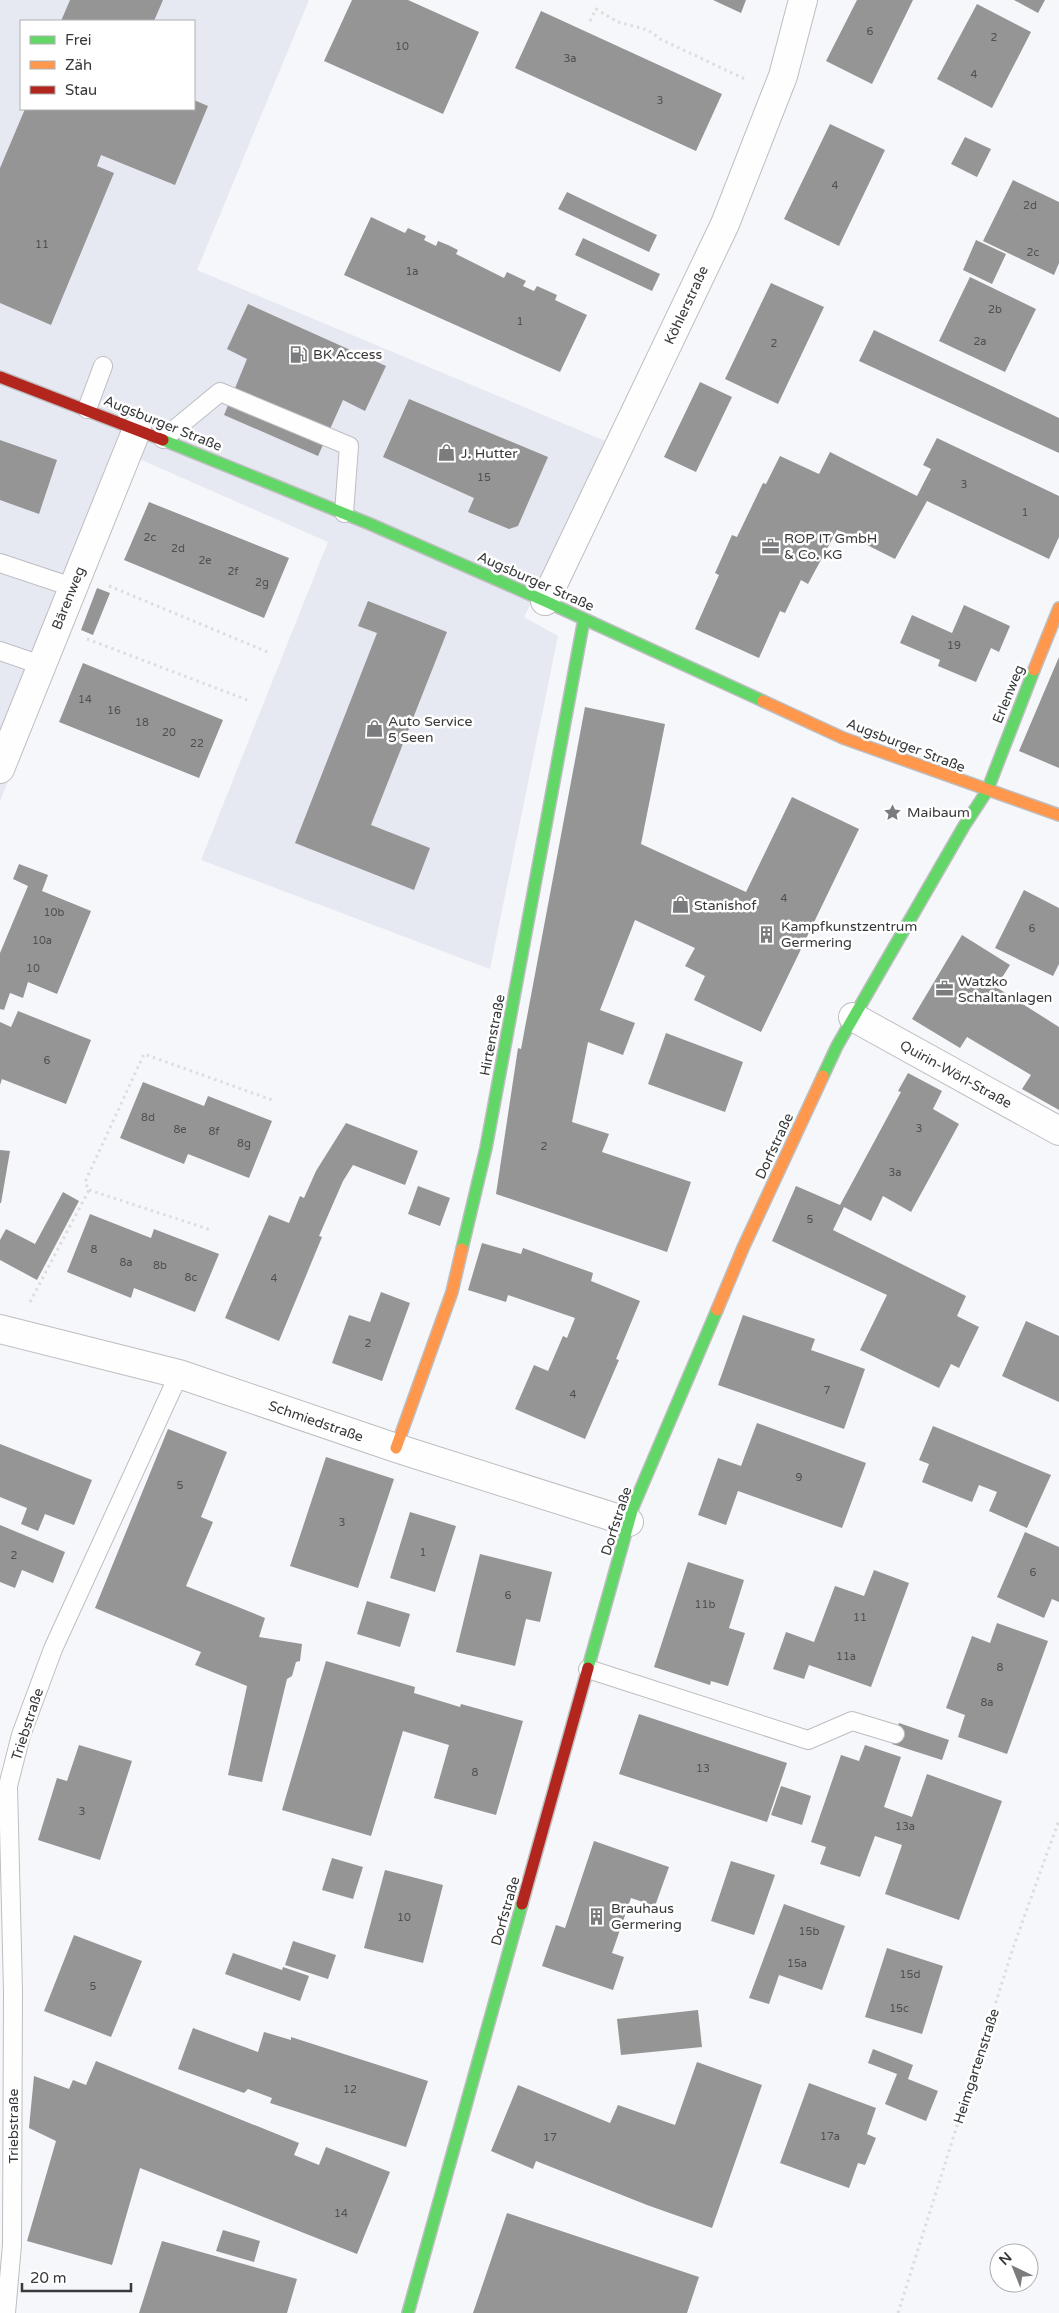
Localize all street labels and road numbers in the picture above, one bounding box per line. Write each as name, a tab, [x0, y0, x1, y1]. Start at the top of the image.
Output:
street label: Köhlerstraße	[661, 263, 712, 347]
street label: Augsburger Straße	[101, 392, 224, 455]
street label: Augsburger Straße	[475, 548, 597, 615]
street label: Bärenweg	[48, 564, 89, 632]
street label: Erlenweg	[989, 662, 1028, 726]
street label: Augsburger Straße	[844, 715, 968, 776]
street label: Hirtenstraße	[476, 993, 509, 1077]
street label: Quirin-Wörl-Straße	[897, 1037, 1015, 1112]
street label: Dorfstraße	[752, 1110, 797, 1182]
street label: Schmiedstraße	[266, 1397, 366, 1446]
street label: Dorfstraße	[597, 1485, 636, 1558]
street label: Triebstraße	[8, 1686, 47, 1762]
street label: Dorfstraße	[488, 1875, 523, 1948]
street label: Heimgartenstraße	[950, 2006, 1003, 2126]
street label: Triebstraße	[5, 2088, 22, 2163]

